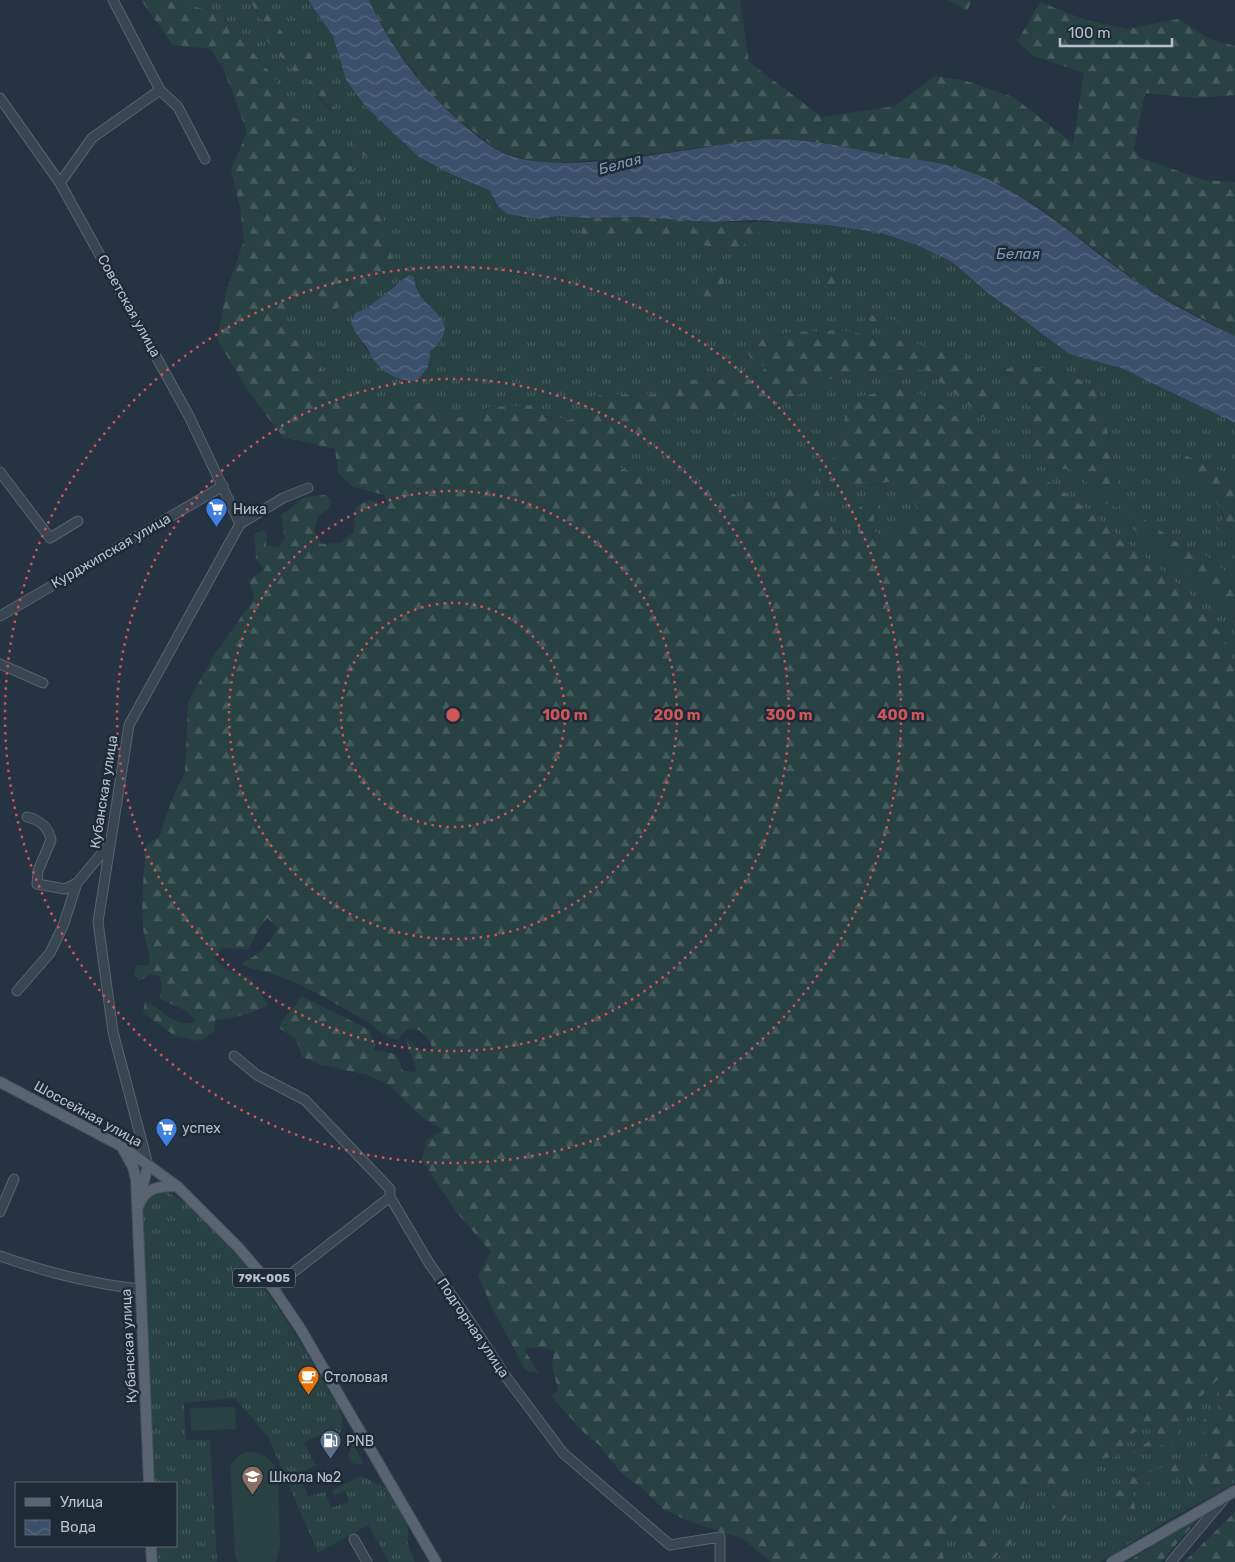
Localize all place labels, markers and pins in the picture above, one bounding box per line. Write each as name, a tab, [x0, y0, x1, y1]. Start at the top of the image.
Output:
supermarket icon: Ника	[205, 497, 229, 528]
place label: Ника	[233, 501, 267, 518]
centre of rings	[444, 706, 462, 724]
supermarket icon: успех	[154, 1116, 178, 1147]
place label: успех	[182, 1120, 221, 1137]
cafe icon: Столовая	[296, 1365, 320, 1396]
place label: Столовая	[324, 1369, 388, 1386]
fuel station icon: PNB	[318, 1429, 342, 1460]
place label: PNB	[346, 1433, 374, 1450]
school or university icon: Школа №2	[241, 1465, 265, 1496]
place label: Школа №2	[269, 1469, 341, 1486]

